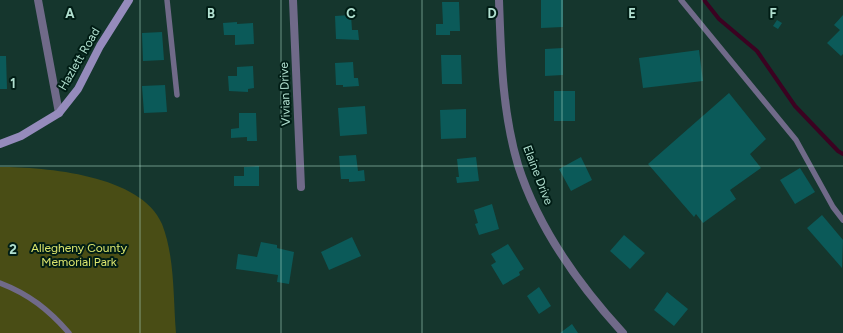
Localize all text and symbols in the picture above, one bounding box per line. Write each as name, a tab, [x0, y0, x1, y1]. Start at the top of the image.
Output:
text: A	[65, 6, 75, 21]
text: B	[207, 6, 215, 21]
text: C	[346, 6, 356, 21]
text: D	[487, 6, 497, 21]
text: E	[628, 6, 636, 21]
text: F	[769, 6, 777, 21]
street label: Hazlett Road	[55, 25, 103, 93]
street label: Vivian Drive	[277, 62, 293, 126]
text: 1	[10, 76, 16, 91]
street label: Elaine Drive	[520, 143, 556, 207]
park label: Allegheny County Memorial Park	[31, 241, 128, 269]
text: 2	[9, 242, 17, 257]

